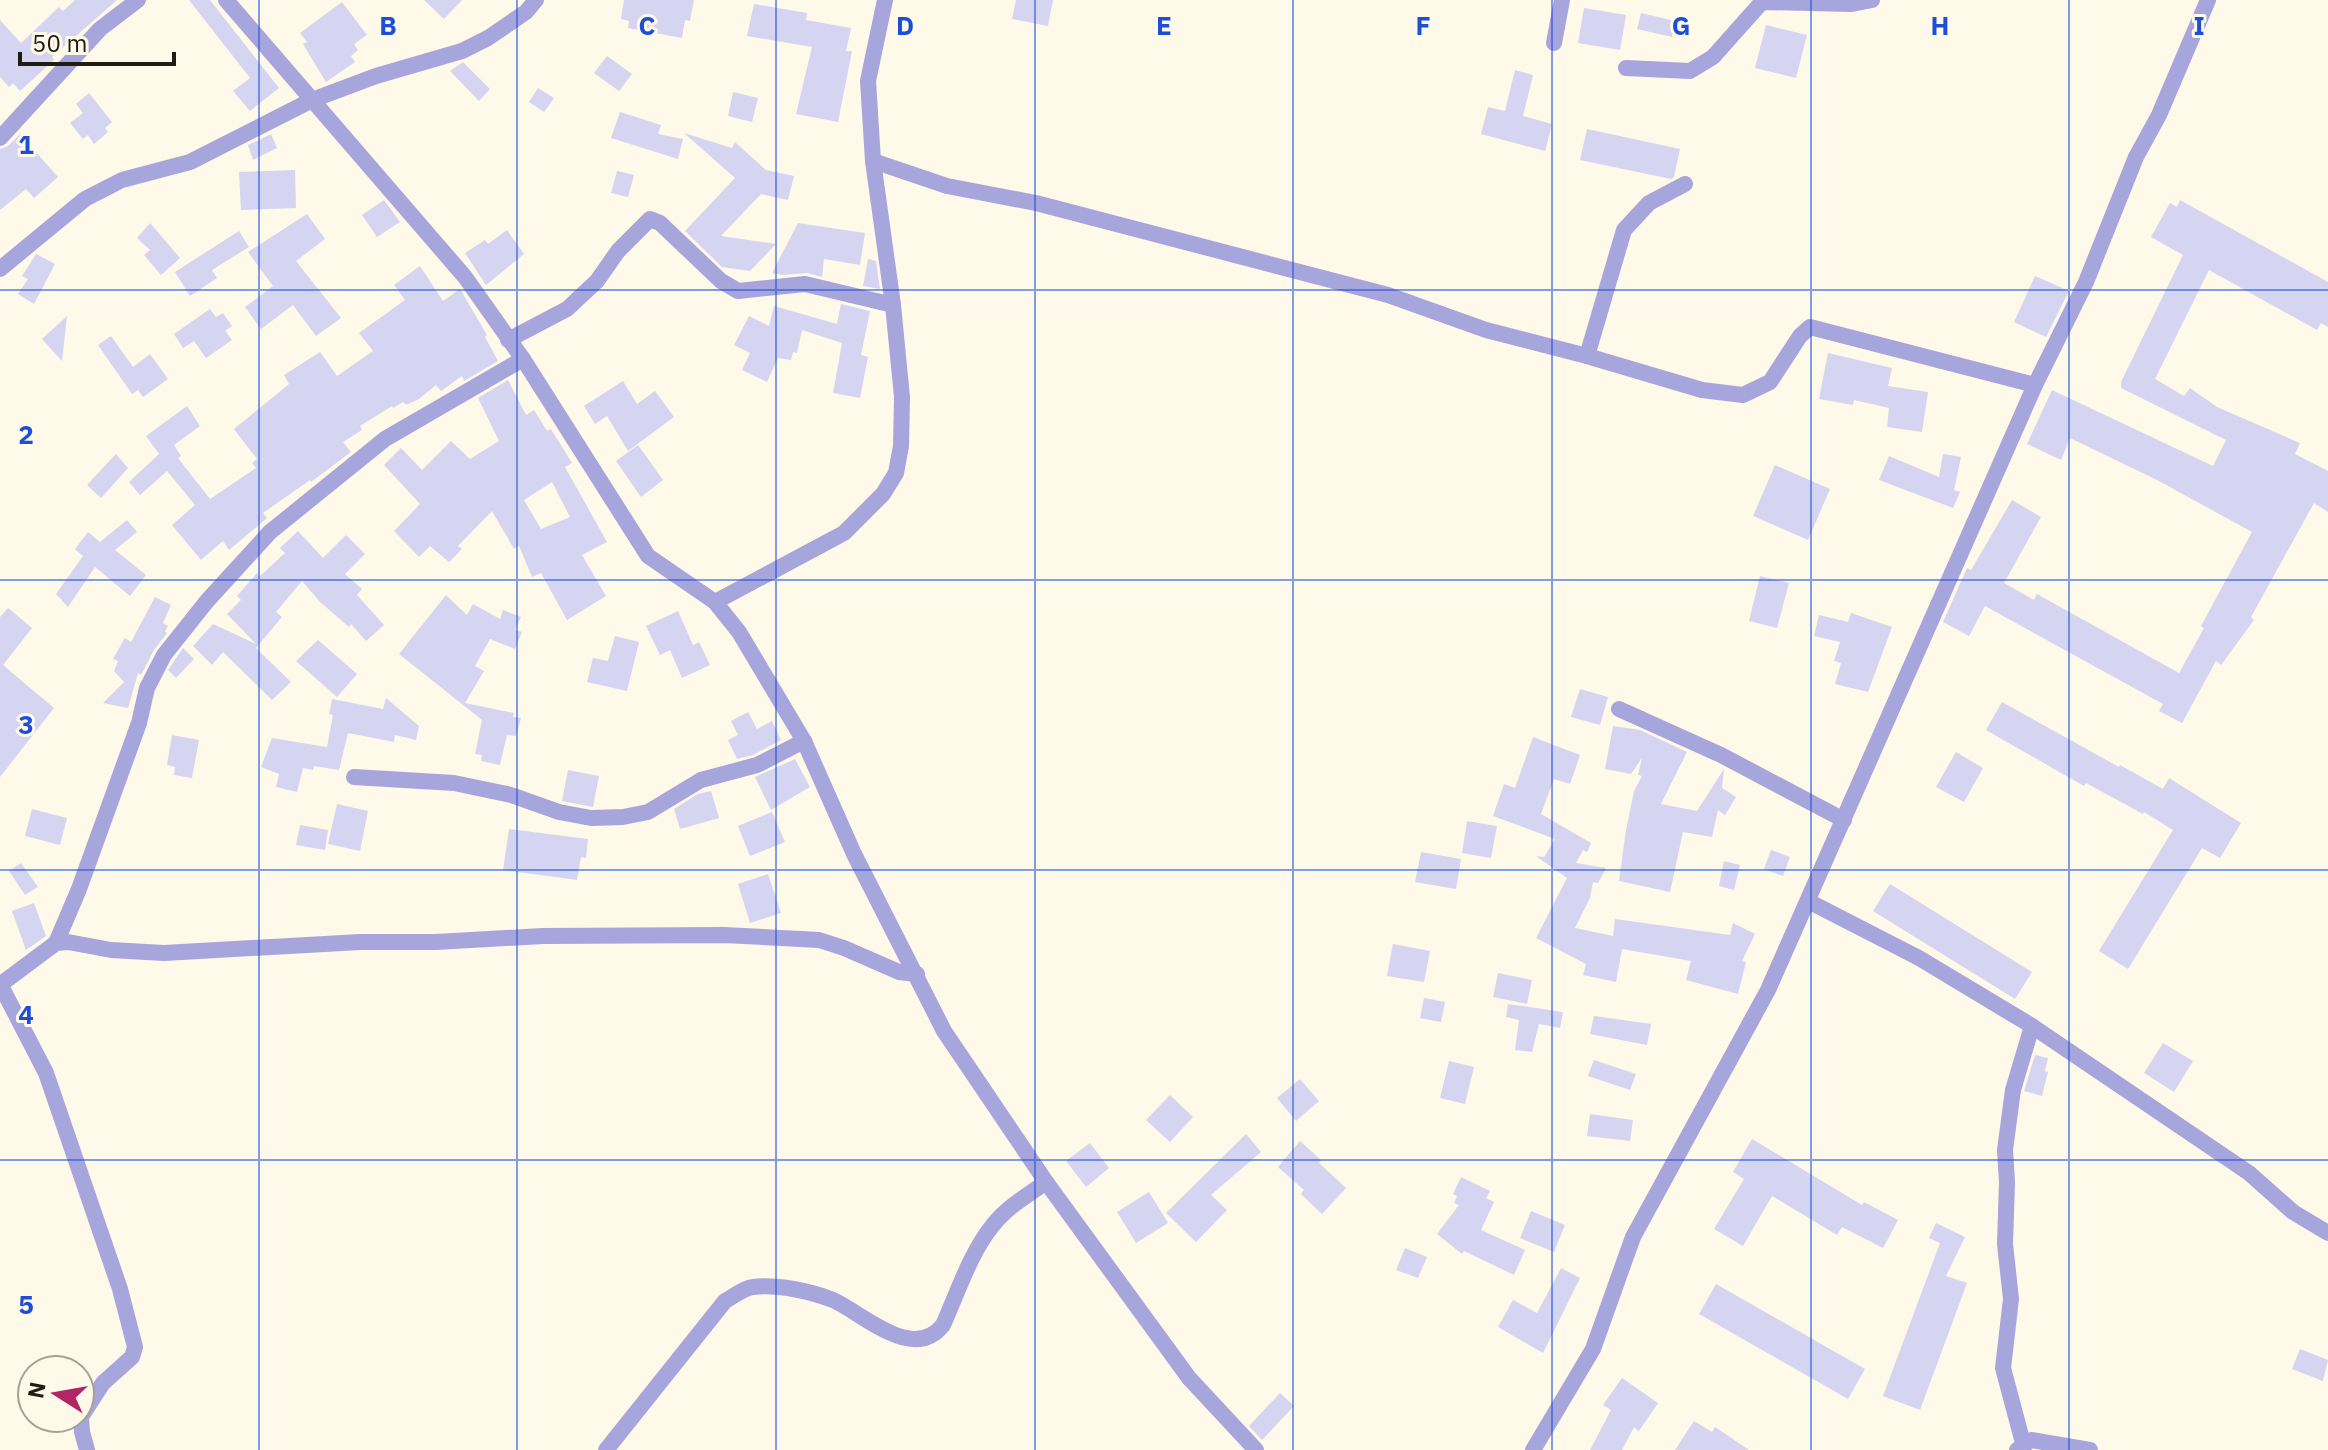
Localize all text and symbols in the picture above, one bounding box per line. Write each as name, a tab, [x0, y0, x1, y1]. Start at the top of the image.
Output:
text: B	[379, 8, 397, 42]
text: C	[639, 8, 656, 42]
text: D	[896, 8, 914, 42]
text: E	[1156, 8, 1172, 42]
text: F	[1415, 8, 1431, 42]
text: G	[1672, 8, 1690, 42]
text: H	[1931, 8, 1949, 42]
text: I	[2193, 8, 2205, 42]
scale bar	[20, 16, 174, 66]
text: 50 m	[32, 27, 87, 59]
text: 1	[18, 127, 34, 161]
text: 2	[18, 417, 34, 451]
text: 3	[18, 707, 34, 741]
text: 4	[18, 997, 34, 1031]
text: 5	[18, 1287, 34, 1321]
north arrow	[16, 1354, 96, 1434]
text: N	[20, 1379, 52, 1401]

